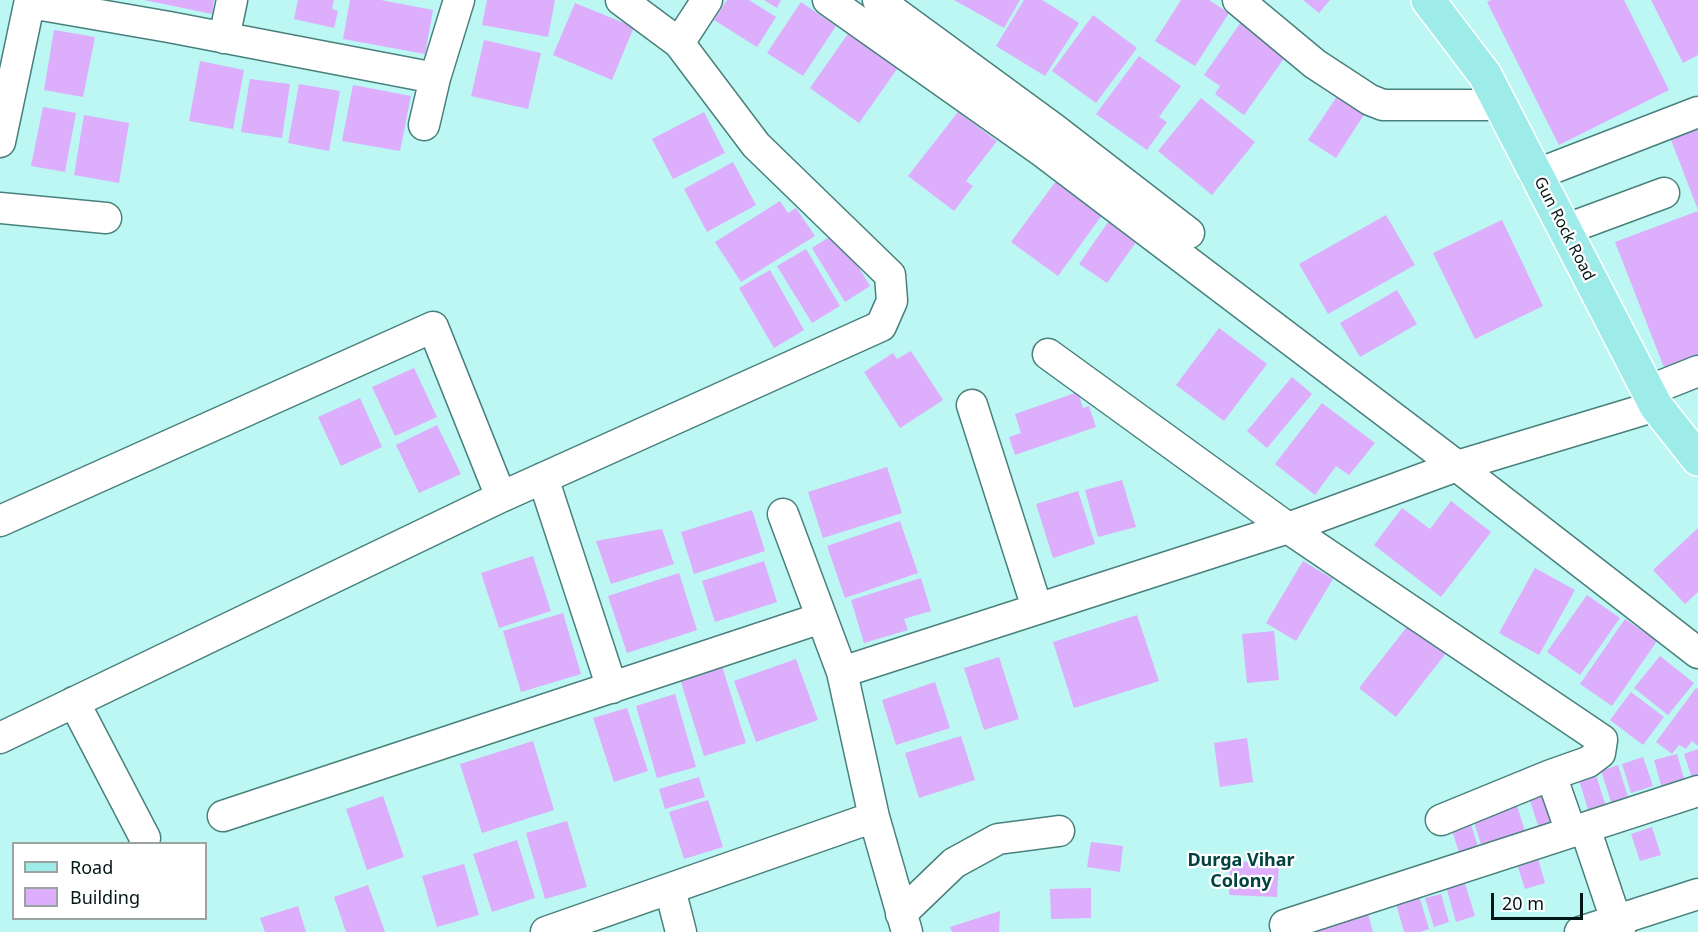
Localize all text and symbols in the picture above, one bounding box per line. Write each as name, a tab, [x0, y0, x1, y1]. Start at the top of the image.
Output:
street label: Gun Rock Road	[1530, 174, 1598, 284]
legend	[12, 842, 207, 920]
district label: Durga Vihar Colony	[1187, 850, 1295, 892]
text: Road	[70, 855, 113, 879]
scale bar	[1494, 881, 1586, 919]
text: Building	[70, 885, 140, 909]
text: 20 m	[1502, 891, 1544, 915]

